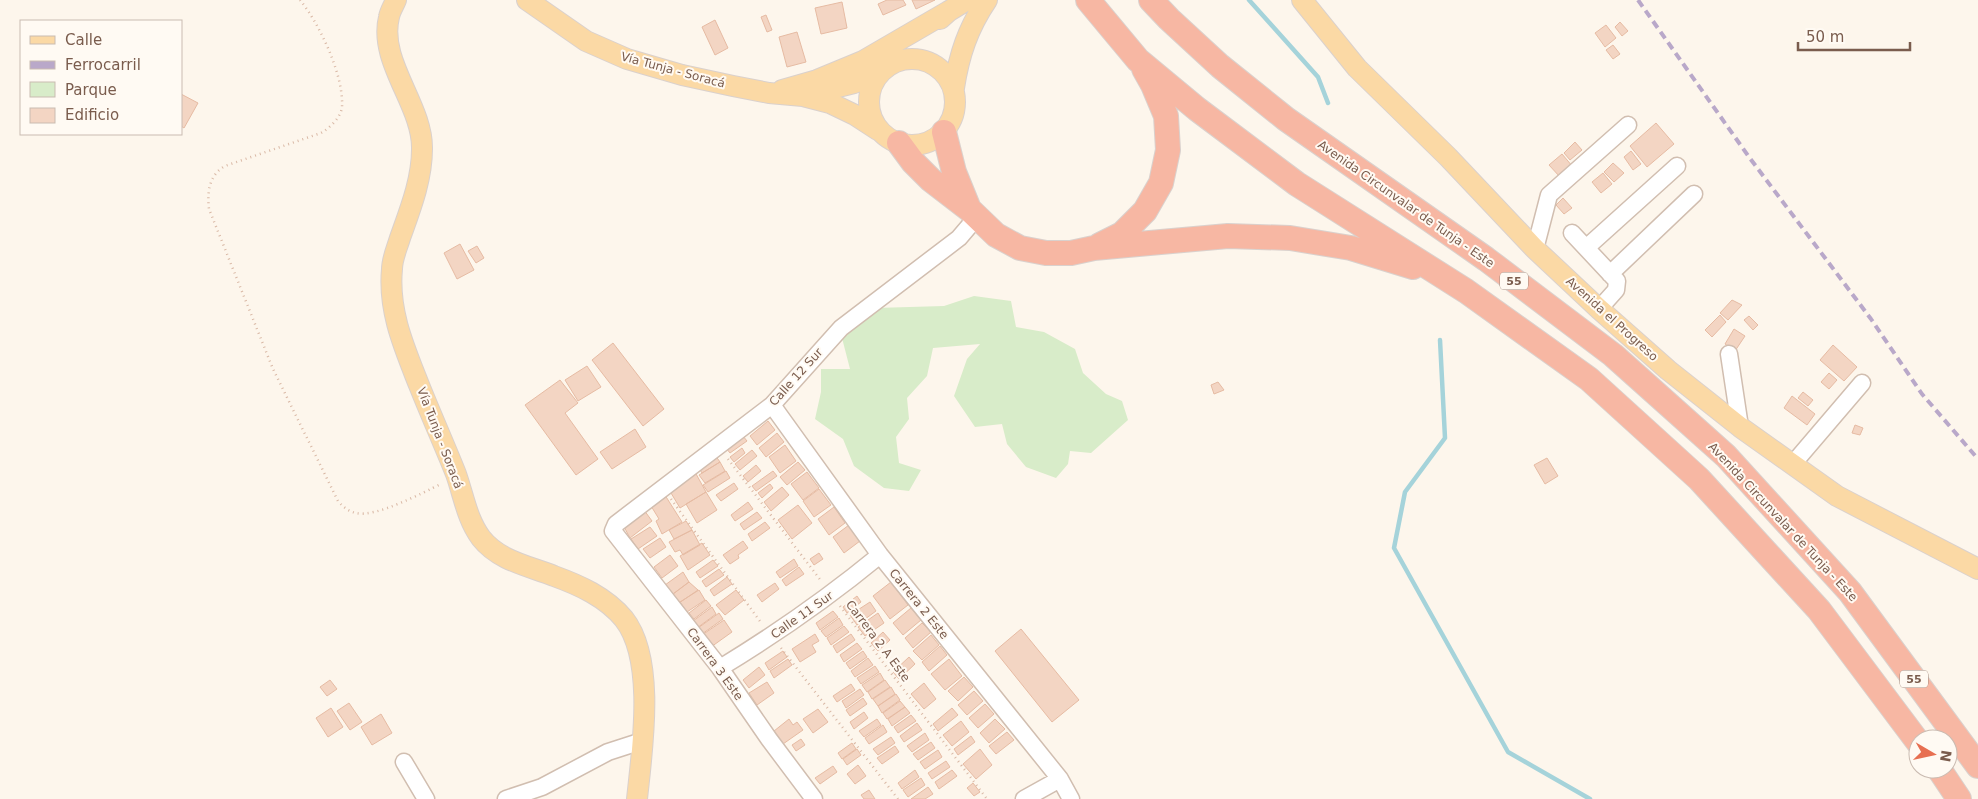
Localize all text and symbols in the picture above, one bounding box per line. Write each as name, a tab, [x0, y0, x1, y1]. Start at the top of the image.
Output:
legend	[20, 20, 182, 135]
scale bar	[1798, 20, 1910, 52]
text: 50 m	[1806, 28, 1844, 46]
text: Calle	[65, 31, 102, 49]
street label: Vía Tunja - Soracá	[619, 49, 727, 91]
text: Ferrocarril	[65, 56, 141, 74]
text: Parque	[65, 81, 117, 99]
text: Edificio	[65, 106, 119, 124]
street label: Avenida Circunvalar de Tunja - Este	[1315, 137, 1497, 271]
road number: 55	[1500, 272, 1528, 290]
street label: Avenida el Progreso	[1563, 274, 1661, 364]
street label: Calle 12 Sur	[766, 345, 826, 409]
street label: Vía Tunja - Soracá	[414, 385, 466, 491]
street label: Avenida Circunvalar de Tunja - Este	[1706, 440, 1860, 604]
street label: Carrera 2 Este	[887, 566, 951, 642]
street label: Calle 11 Sur	[768, 588, 836, 642]
street label: Carrera 2 A Este	[843, 598, 913, 684]
street label: Carrera 3 Este	[684, 625, 746, 703]
road number: 55	[1900, 671, 1928, 688]
north arrow	[1908, 729, 1958, 779]
text: N	[1937, 749, 1955, 763]

